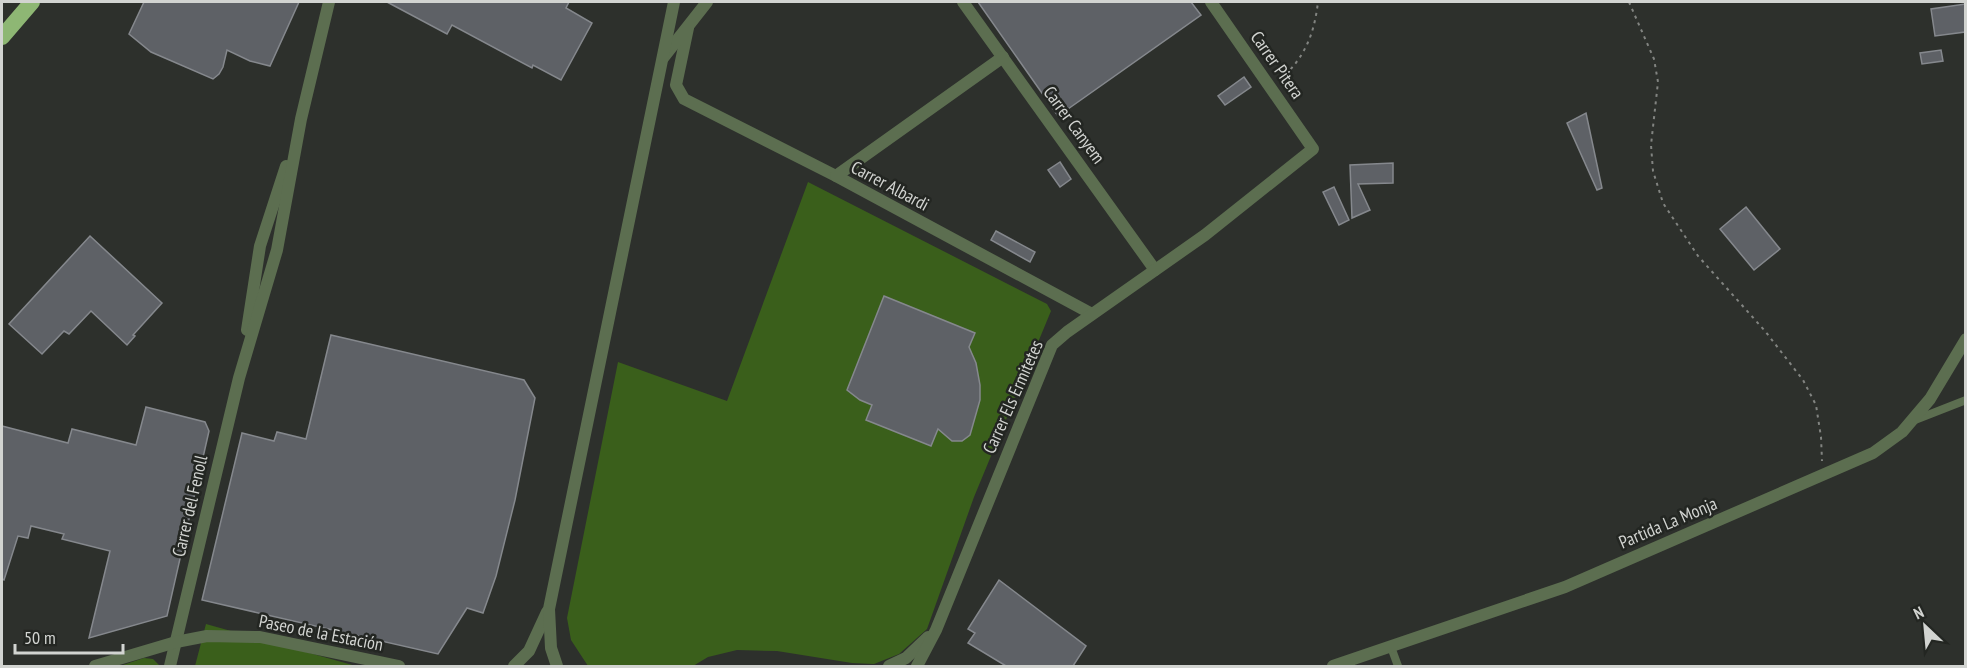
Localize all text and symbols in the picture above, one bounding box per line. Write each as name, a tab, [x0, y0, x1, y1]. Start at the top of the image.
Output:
street label: Carrer Pitera	[1246, 26, 1309, 103]
street label: Carrer Canyem	[1039, 81, 1110, 168]
street label: Carrer Albardi	[847, 155, 933, 216]
street label: Carrer Els Ermitetes	[977, 336, 1048, 457]
street label: Carrer del Fenoll	[167, 452, 213, 559]
street label: Partida La Monja	[1615, 492, 1720, 554]
north arrow	[1895, 596, 1955, 656]
text: N	[1910, 602, 1927, 623]
street label: Paseo de la Estación	[257, 609, 385, 656]
scale bar	[15, 617, 123, 655]
text: 50 m	[24, 626, 56, 649]

